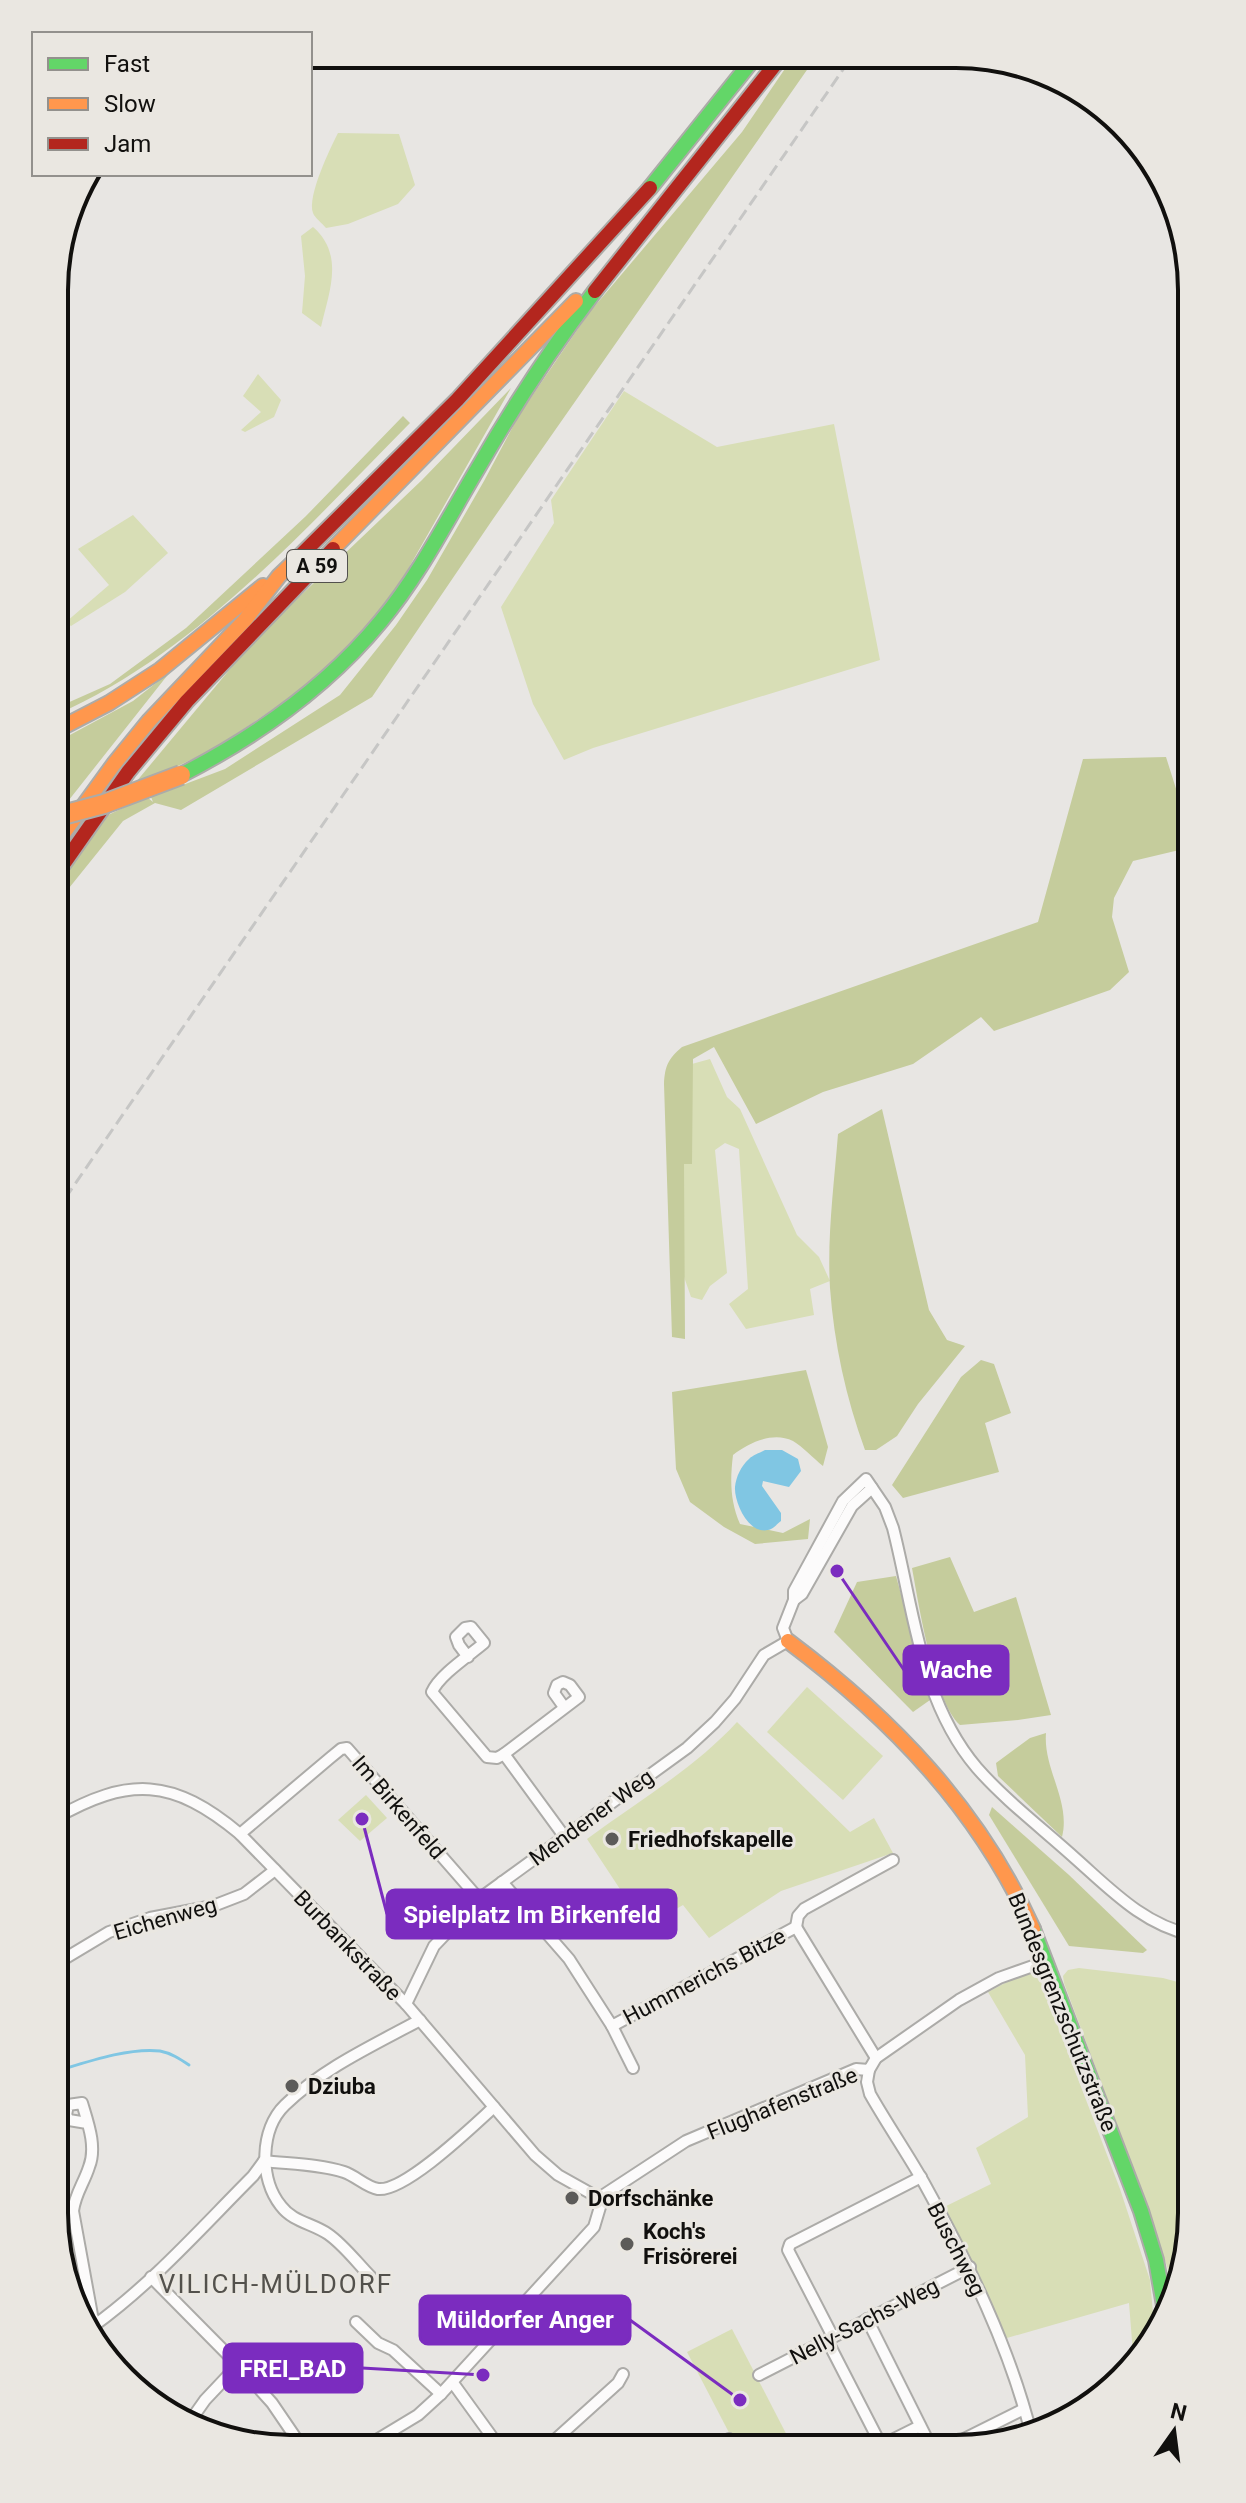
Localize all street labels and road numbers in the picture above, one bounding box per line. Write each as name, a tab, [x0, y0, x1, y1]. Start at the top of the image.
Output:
road number: A 59	[287, 550, 347, 582]
street label: Im Birkenfeld	[347, 1751, 450, 1864]
street label: Mendener Weg	[524, 1764, 658, 1871]
street label: Burbankstraße	[289, 1885, 406, 2006]
street label: Bundesgrenzschutzstraße	[1003, 1889, 1122, 2135]
street label: Eichenweg	[111, 1892, 219, 1945]
street label: Hummerichs Bitze	[619, 1923, 790, 2030]
street label: Flughafenstraße	[704, 2062, 861, 2145]
street label: Buschweg	[922, 2198, 991, 2300]
street label: Nelly-Sachs-Weg	[786, 2273, 943, 2370]

